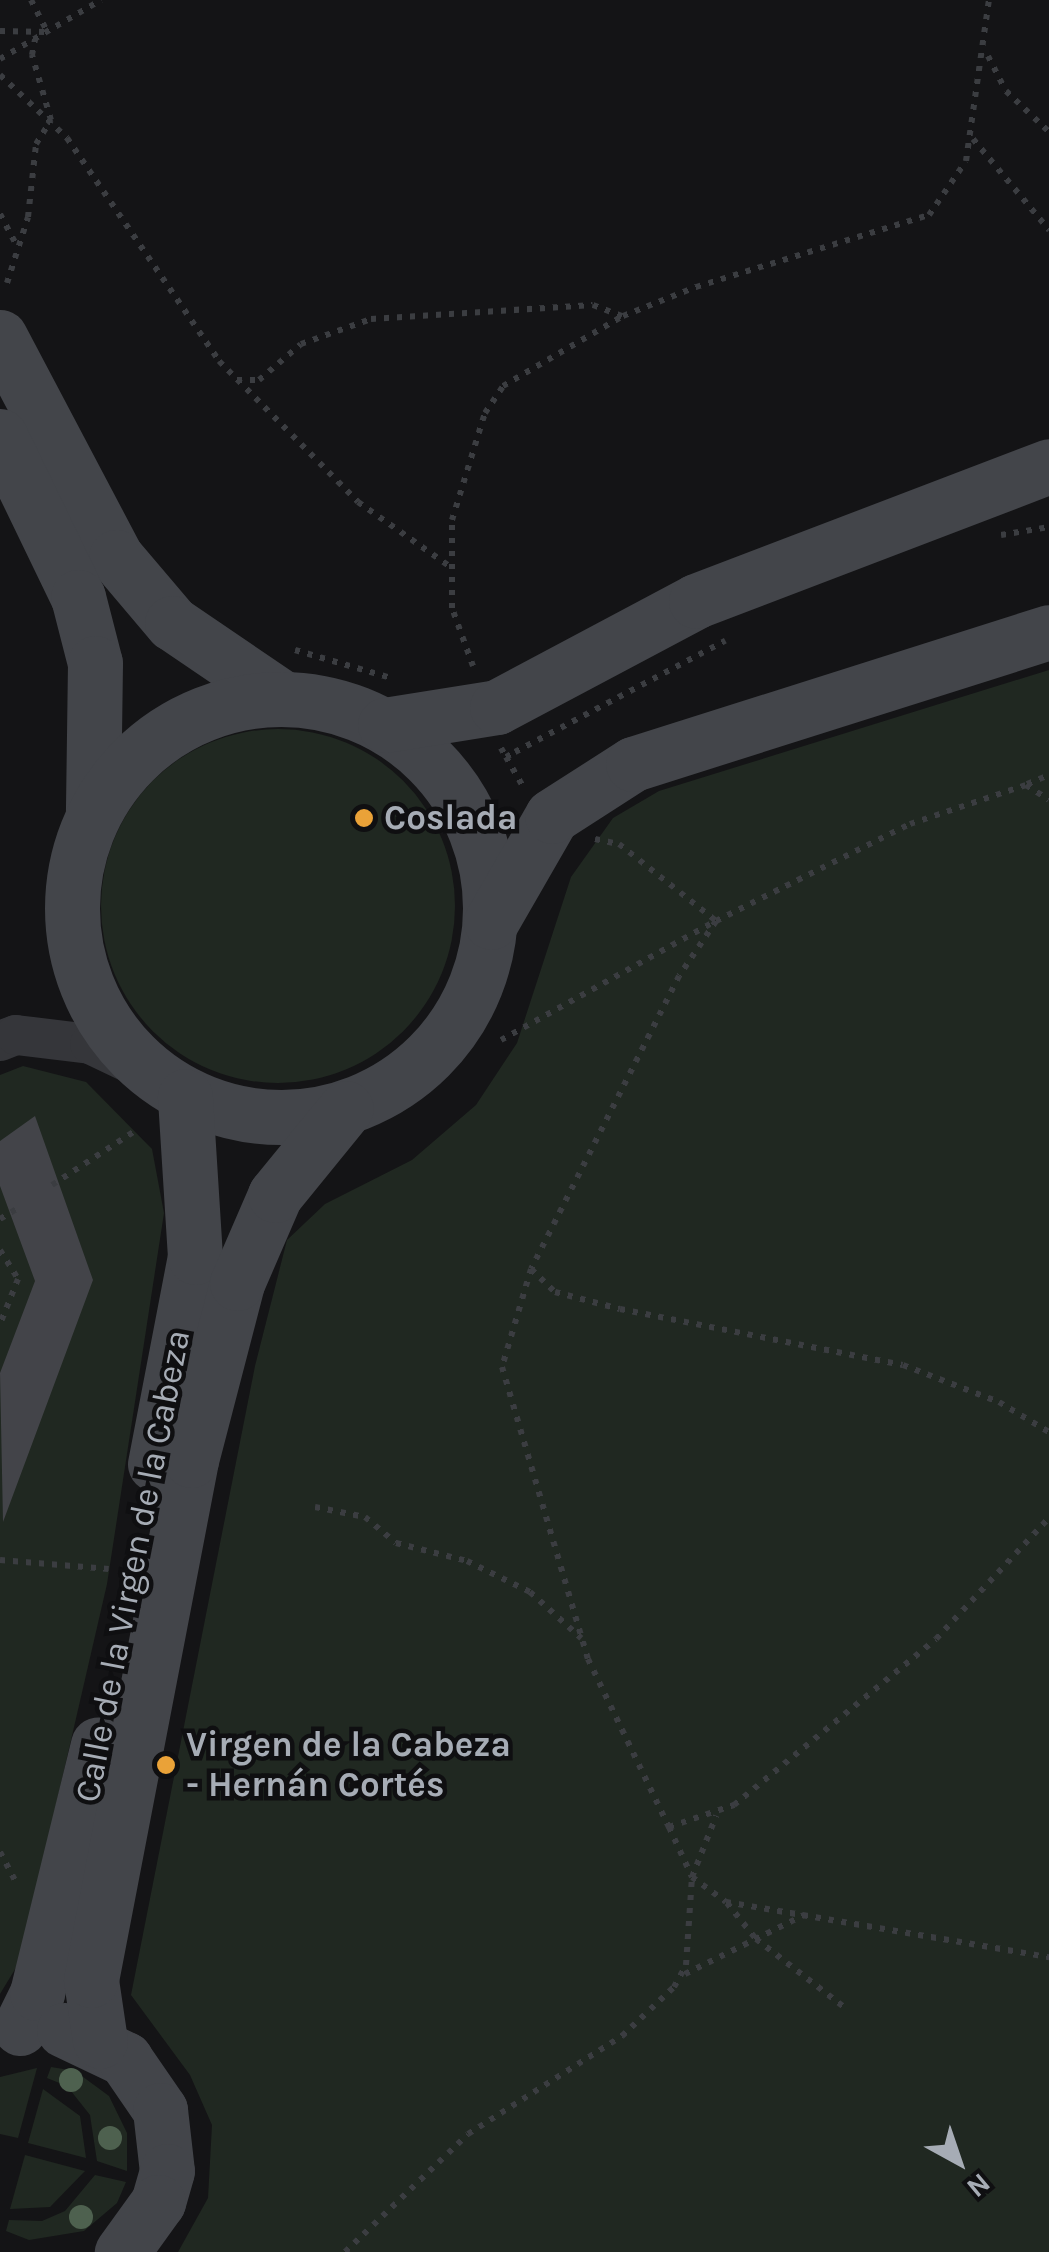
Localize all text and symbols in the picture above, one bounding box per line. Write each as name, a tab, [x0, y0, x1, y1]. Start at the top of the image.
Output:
place label: Coslada	[384, 797, 518, 839]
marker: Coslada	[353, 807, 375, 829]
street label: Calle de la Virgen de la Cabeza	[67, 1326, 199, 1806]
place label: Virgen de la Cabeza - Hernán Cortés	[186, 1724, 511, 1806]
marker: Virgen de la Cabeza - Hernán Cortés	[155, 1754, 177, 1776]
north arrow	[909, 2112, 1009, 2212]
text: N	[960, 2166, 997, 2204]

